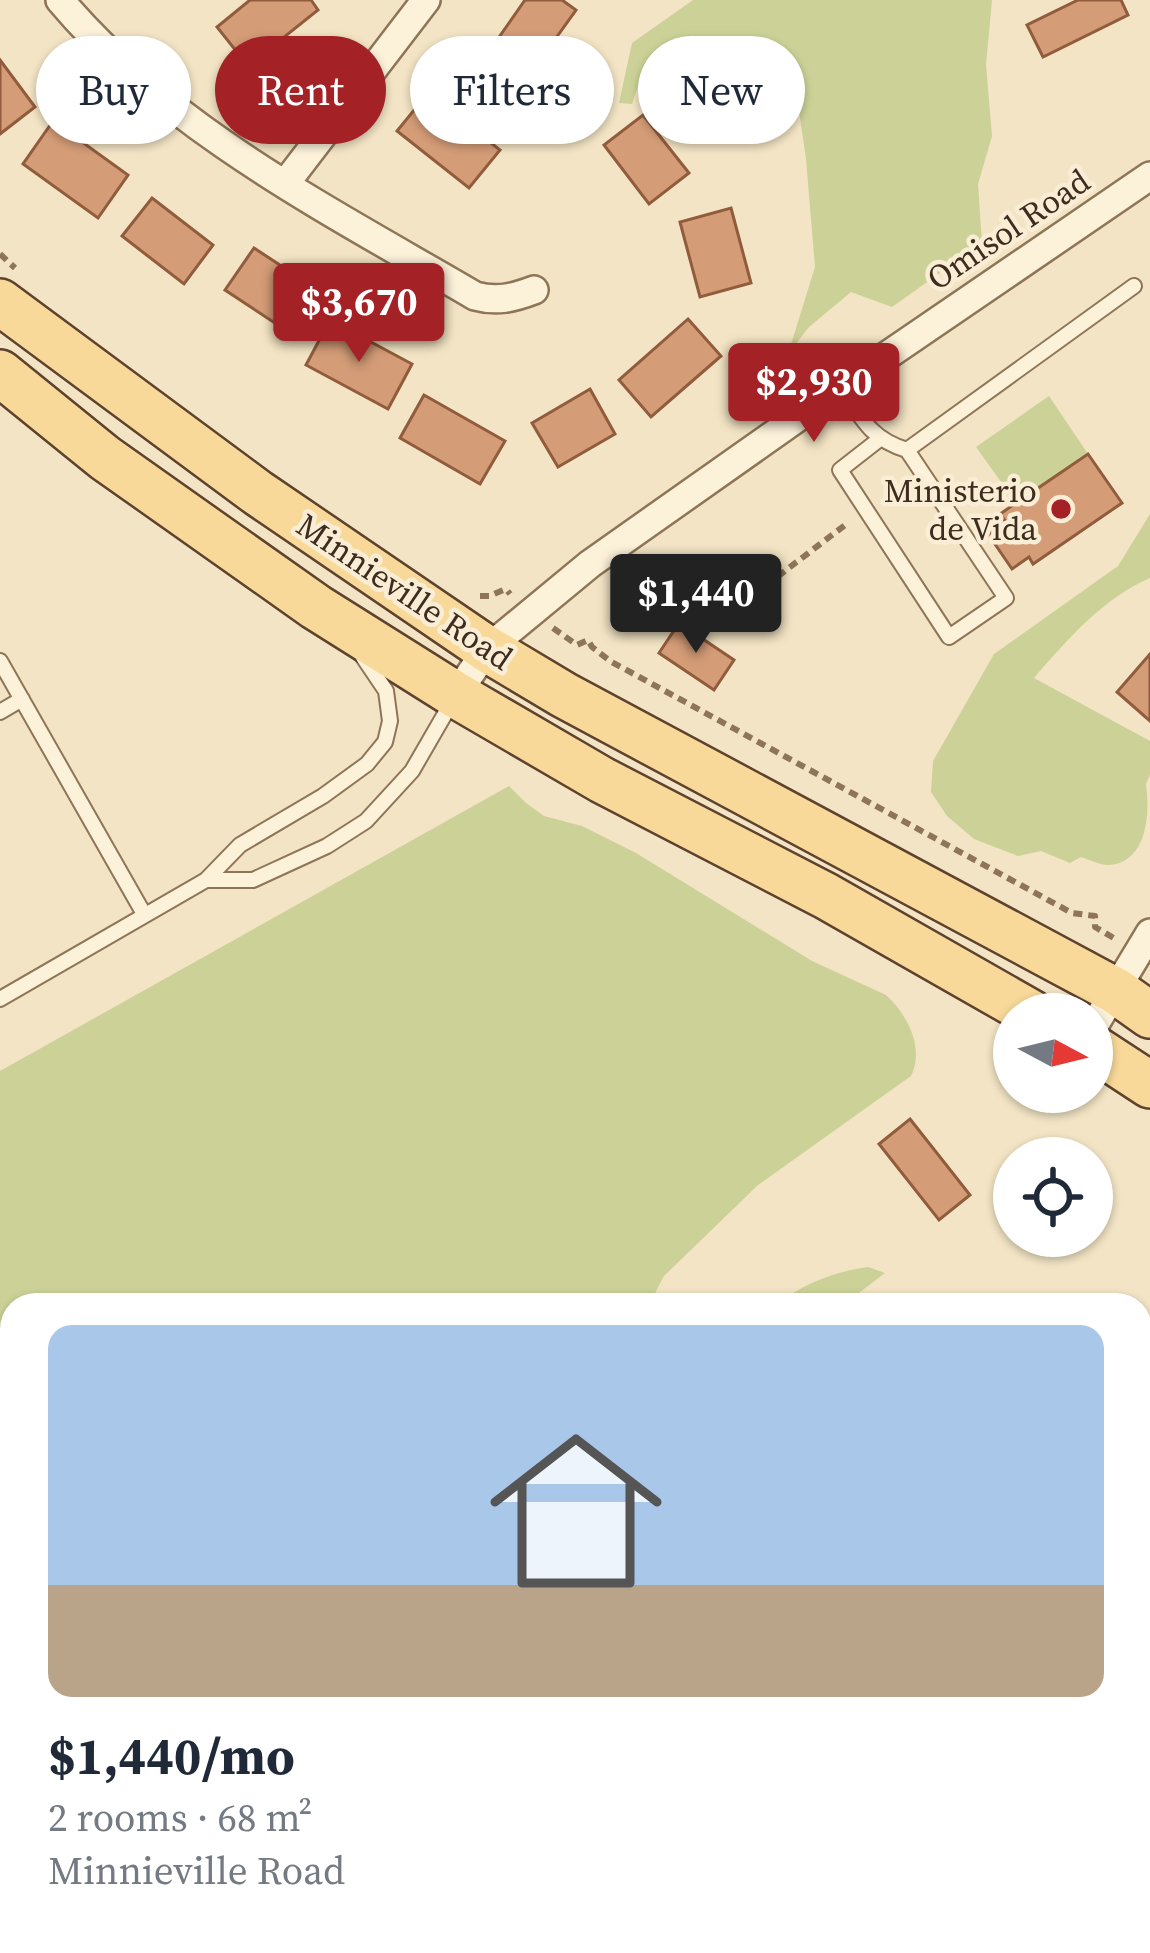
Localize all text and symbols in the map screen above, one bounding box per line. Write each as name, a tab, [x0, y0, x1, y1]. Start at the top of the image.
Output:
chip: Buy	[36, 36, 191, 144]
chip: Rent	[215, 36, 386, 144]
chip: Filters	[410, 36, 614, 144]
chip: New	[638, 36, 805, 144]
street label: Omisol Road	[918, 158, 1099, 300]
pin: $3,670	[261, 263, 457, 365]
text: $3,670	[300, 275, 418, 328]
pin: $2,930	[716, 343, 912, 445]
text: $2,930	[755, 355, 873, 408]
place label: Ministerio de Vida	[884, 468, 1037, 551]
marker: Ministerio de Vida	[1048, 496, 1074, 522]
street label: Minnieville Road	[288, 502, 522, 681]
pin: $1,440	[598, 554, 794, 656]
text: $1,440	[637, 566, 755, 619]
north arrow	[993, 993, 1113, 1113]
map controls	[993, 993, 1113, 1257]
button: locate	[993, 1137, 1113, 1257]
icon: home	[468, 1403, 684, 1619]
text: $1,440/mo	[48, 1721, 295, 1791]
text: 2 rooms · 68 m²	[48, 1791, 312, 1844]
text: Minnieville Road	[48, 1844, 345, 1897]

